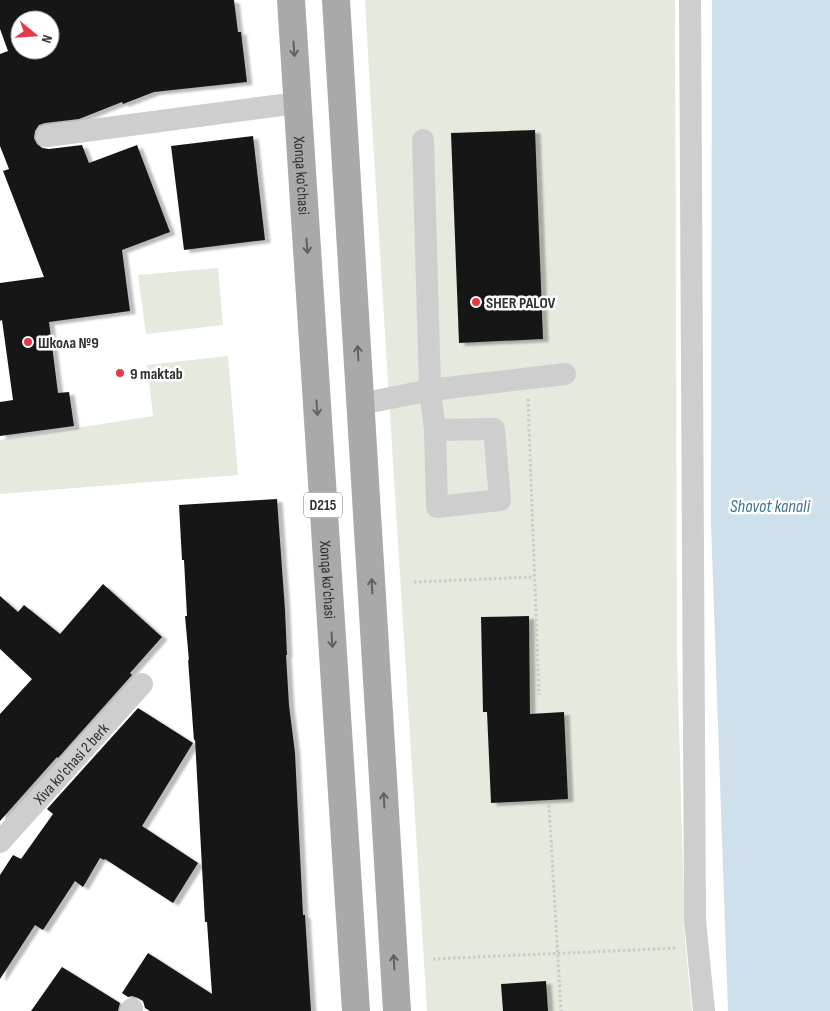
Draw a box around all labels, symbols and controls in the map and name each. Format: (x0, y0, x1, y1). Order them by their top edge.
north arrow (10, 10, 60, 60)
text: N (38, 33, 56, 45)
one-way arrow (289, 40, 299, 56)
street label: Xonqa ko'chasi (289, 135, 313, 216)
one-way arrow (302, 237, 311, 253)
place label: SHER PALOV (486, 294, 556, 313)
marker: SHER PALOV (470, 296, 482, 308)
place label: Школа №9 (38, 334, 99, 353)
marker: Школа №9 (22, 336, 34, 348)
one-way arrow (353, 346, 362, 362)
place label: 9 maktab (130, 365, 183, 384)
marker: 9 maktab (114, 367, 126, 379)
one-way arrow (313, 400, 322, 416)
road number: D215 (304, 492, 342, 518)
water label: Shovot kanali (730, 496, 811, 517)
street label: Xonqa ko'chasi (315, 539, 339, 620)
one-way arrow (367, 578, 376, 594)
one-way arrow (328, 632, 337, 648)
street label: Xiva ko'chasi 2 berk (30, 719, 113, 810)
one-way arrow (380, 792, 389, 808)
one-way arrow (390, 955, 399, 971)

